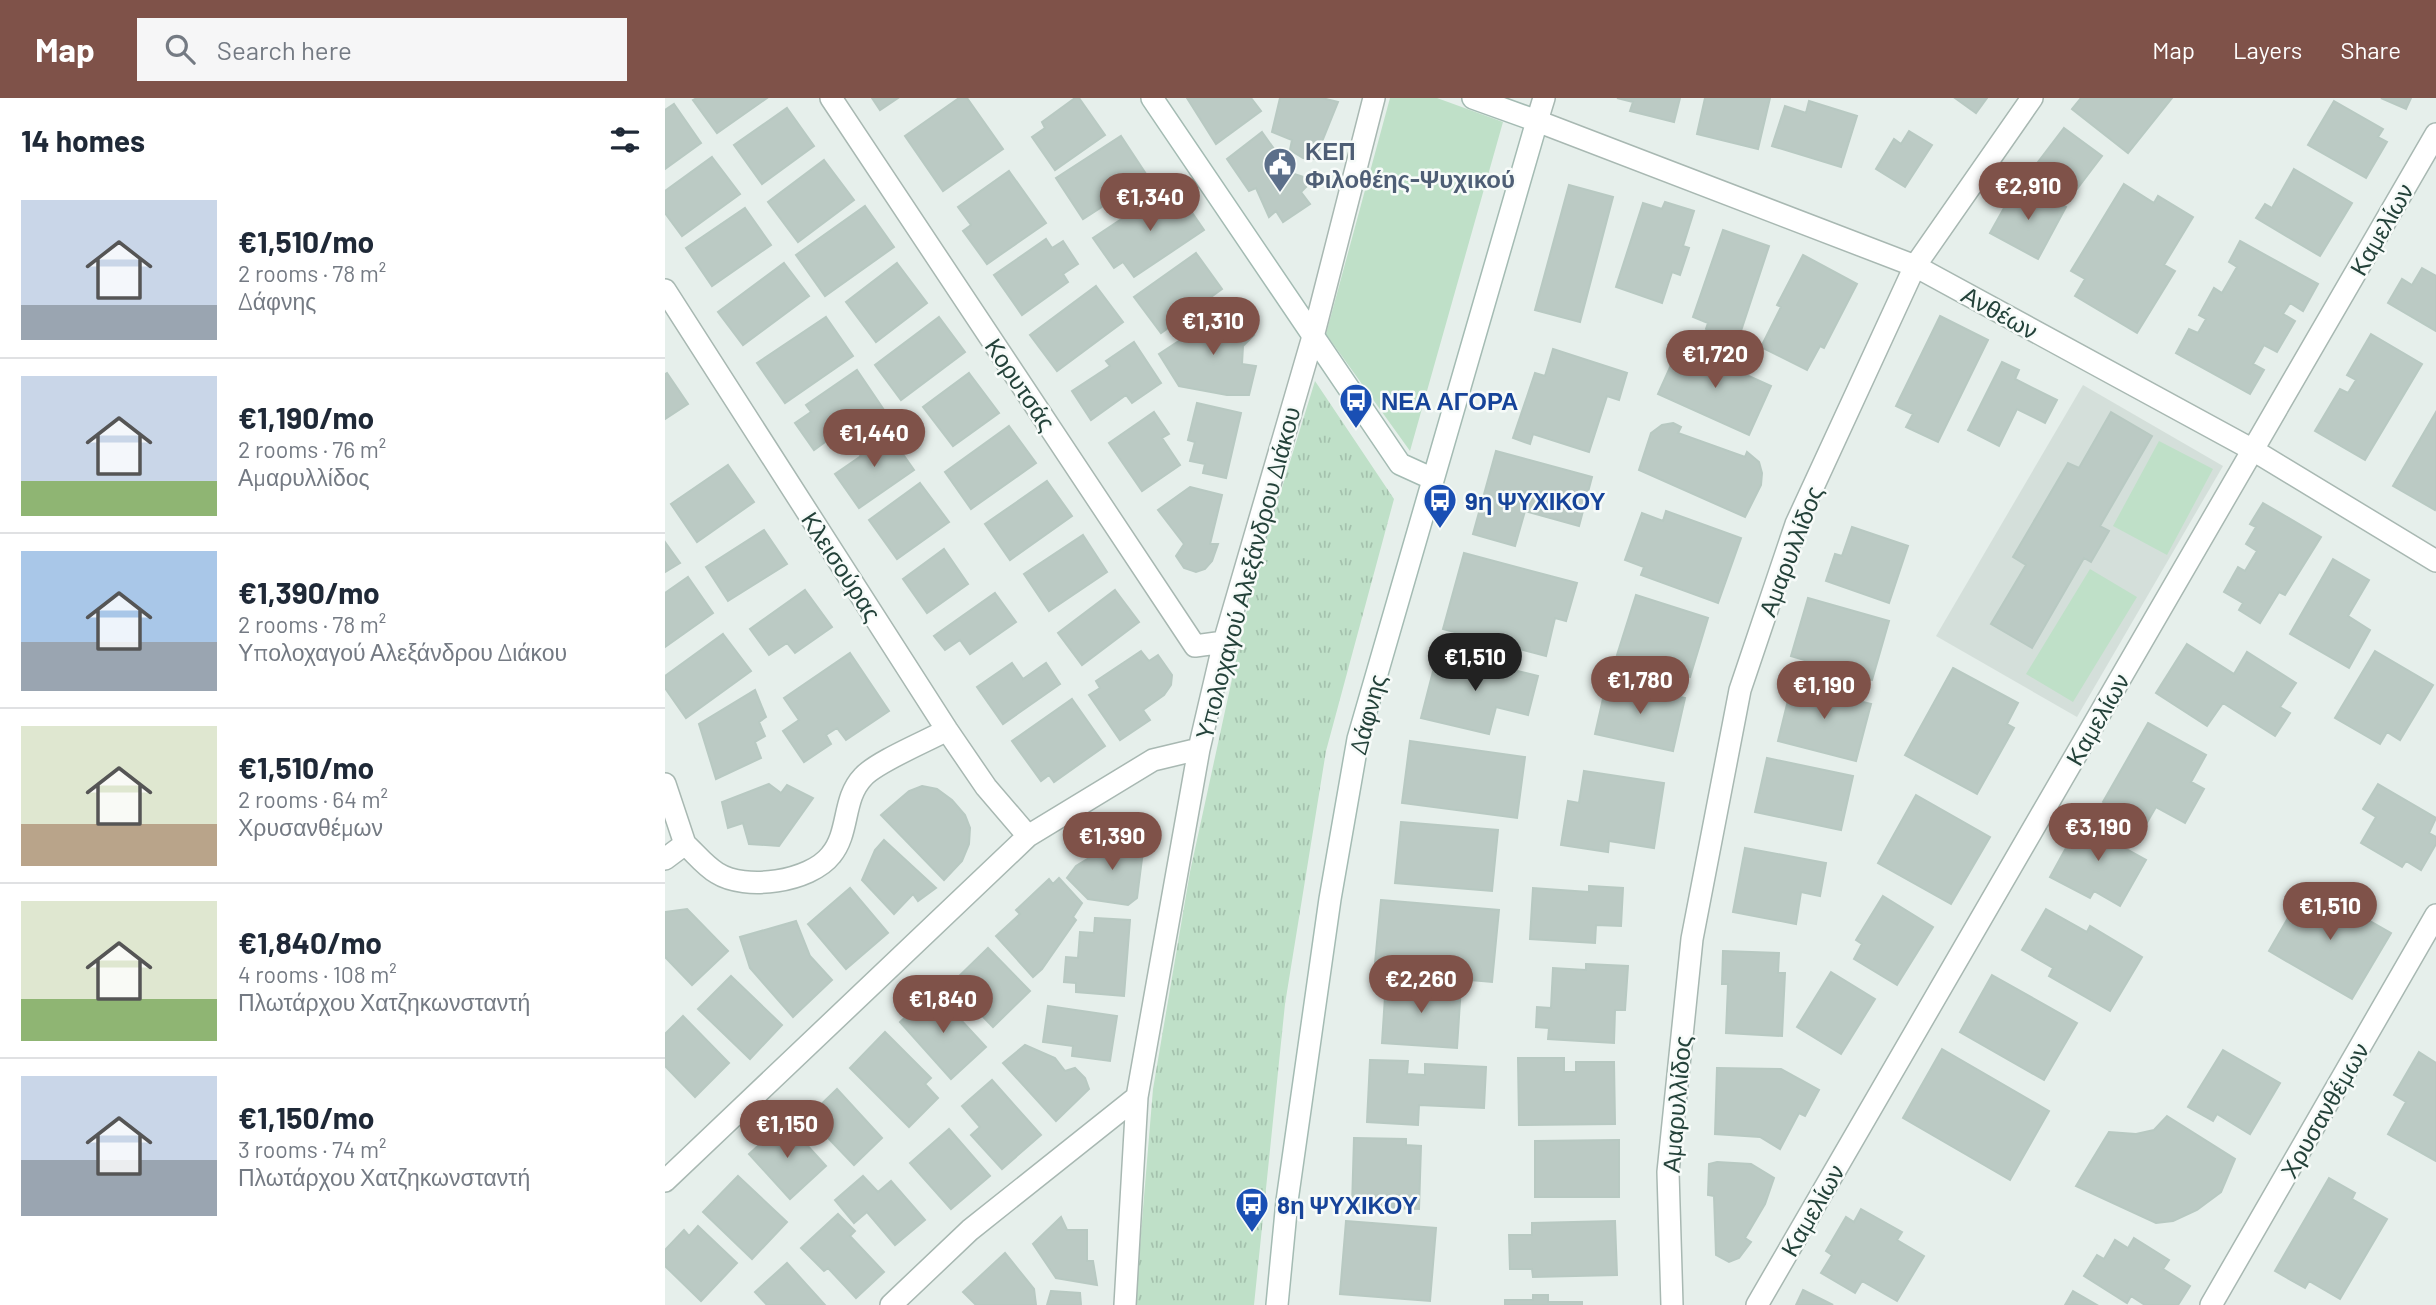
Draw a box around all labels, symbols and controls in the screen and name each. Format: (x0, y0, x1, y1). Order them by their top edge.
search box (137, 18, 627, 81)
text: Map (35, 29, 95, 69)
icon: search (161, 30, 199, 68)
text: Search here (217, 34, 352, 65)
text: Map (2152, 35, 2195, 64)
text: Layers (2233, 35, 2302, 64)
text: Share (2340, 35, 2401, 64)
icon: filters (606, 121, 644, 159)
text: 14 homes (21, 122, 145, 158)
place label: ΚΕΠ Φιλοθέης-Ψυχικού (1305, 136, 1515, 193)
public building icon: ΚΕΠ Φιλοθέης-Ψυχικού (1261, 145, 1299, 194)
pin: €2,910 (1971, 162, 2085, 222)
text: €2,910 (1995, 171, 2061, 199)
pin: €1,340 (1093, 174, 1207, 233)
street label: Καμελίων (2343, 178, 2419, 280)
text: €1,340 (1116, 182, 1184, 210)
text: €1,510/mo (238, 223, 374, 259)
icon: home (77, 228, 161, 312)
text: 2 rooms · 78 m² (238, 259, 386, 287)
street label: Ανθέων (1957, 279, 2043, 345)
text: Δάφνης (238, 287, 316, 315)
pin: €1,310 (1156, 298, 1270, 357)
text: €1,310 (1182, 306, 1244, 334)
pin: €1,720 (1658, 330, 1772, 390)
street label: Κορυτσάς (980, 332, 1062, 436)
text: €1,720 (1682, 339, 1748, 367)
bus stop icon: ΝΕΑ ΑΓΟΡΑ (1337, 381, 1375, 430)
place label: ΝΕΑ ΑΓΟΡΑ (1381, 386, 1518, 415)
text: €1,190/mo (238, 399, 374, 435)
street label: Υπολοχαγού Αλεξάνδρου Διάκου (1189, 403, 1305, 743)
icon: home (77, 404, 161, 488)
pin: €1,440 (817, 410, 931, 469)
text: €1,440 (839, 418, 909, 446)
text: 2 rooms · 76 m² (238, 435, 386, 463)
text: Αμαρυλλίδος (238, 463, 370, 491)
bus stop icon: 9η ΨΥΧΙΚΟΥ (1421, 481, 1459, 530)
street label: Αμαρυλλίδος (1752, 482, 1828, 620)
place label: 9η ΨΥΧΙΚΟΥ (1465, 486, 1606, 515)
street label: Κλεισούρας (796, 506, 888, 626)
text: €1,390/mo (238, 574, 380, 610)
icon: home (77, 579, 161, 663)
text: 2 rooms · 78 m² (238, 610, 386, 638)
pin: €1,510 (1418, 634, 1532, 693)
text: Υπολοχαγού Αλεξάνδρου Διάκου (238, 638, 567, 666)
text: €1,510 (1444, 642, 1506, 670)
pin: €1,780 (1583, 656, 1697, 716)
pin: €1,190 (1767, 662, 1881, 721)
text: €1,780 (1607, 665, 1673, 693)
street label: Καμελίων (2059, 668, 2135, 770)
text: €1,190 (1793, 670, 1855, 698)
street label: Δάφνης (1342, 671, 1392, 757)
text: €1,510/mo (238, 749, 374, 785)
icon: home (77, 754, 161, 838)
text: 2 rooms · 64 m² (238, 785, 388, 813)
pin: €3,190 (2041, 804, 2155, 863)
pin: €1,390 (1055, 812, 1169, 872)
text: €3,190 (2065, 812, 2131, 840)
text: Χρυσανθέμων (238, 813, 383, 841)
text: €1,390 (1079, 821, 1145, 849)
pin: €1,510 (2273, 882, 2387, 942)
text: €1,510 (2299, 891, 2361, 919)
text: €1,840/mo (238, 924, 382, 960)
icon: home (77, 929, 161, 1013)
pin: €2,260 (1364, 956, 1478, 1015)
text: 4 rooms · 108 m² (238, 960, 397, 988)
text: €2,260 (1385, 964, 1457, 992)
pin: €1,840 (886, 976, 1000, 1035)
text: €1,840 (909, 984, 977, 1012)
text: Πλωτάρχου Χατζηκωνσταντή (238, 988, 530, 1016)
street label: Αμαρυλλίδος (1656, 1034, 1696, 1174)
street label: Χρυσανθέμων (2274, 1037, 2374, 1183)
text: €1,150/mo (238, 1099, 374, 1135)
pin: €1,150 (730, 1100, 844, 1160)
icon: home (77, 1104, 161, 1188)
text: €1,150 (756, 1109, 818, 1137)
text: 3 rooms · 74 m² (238, 1135, 387, 1163)
street label: Καμελίων (1774, 1159, 1850, 1261)
text: Πλωτάρχου Χατζηκωνσταντή (238, 1163, 530, 1191)
bus stop icon: 8η ΨΥΧΙΚΟΥ (1233, 1185, 1271, 1234)
place label: 8η ΨΥΧΙΚΟΥ (1277, 1190, 1418, 1219)

